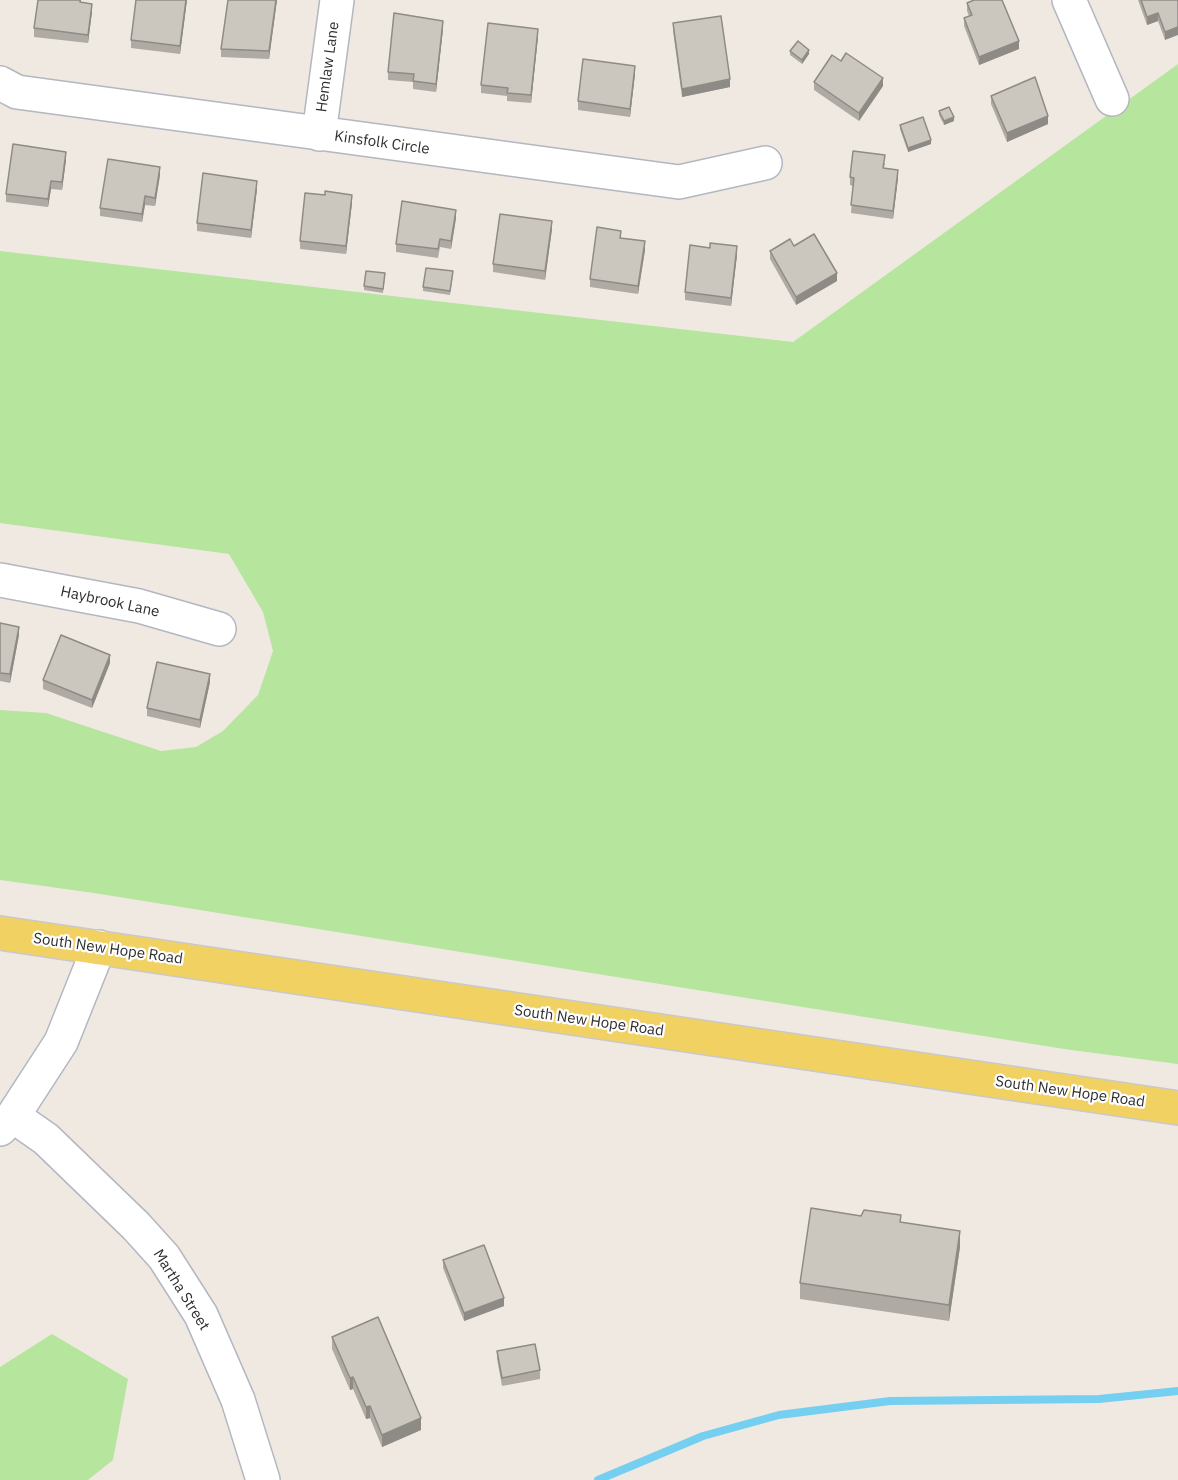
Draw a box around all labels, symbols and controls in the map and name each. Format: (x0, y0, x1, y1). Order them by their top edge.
street label: Hemlaw Lane (313, 21, 343, 113)
street label: Kinsfolk Circle (333, 127, 431, 159)
street label: Haybrook Lane (59, 583, 161, 621)
street label: South New Hope Road (32, 930, 184, 968)
street label: South New Hope Road (513, 1002, 665, 1040)
street label: South New Hope Road (994, 1073, 1146, 1111)
street label: Martha Street (149, 1246, 213, 1334)

